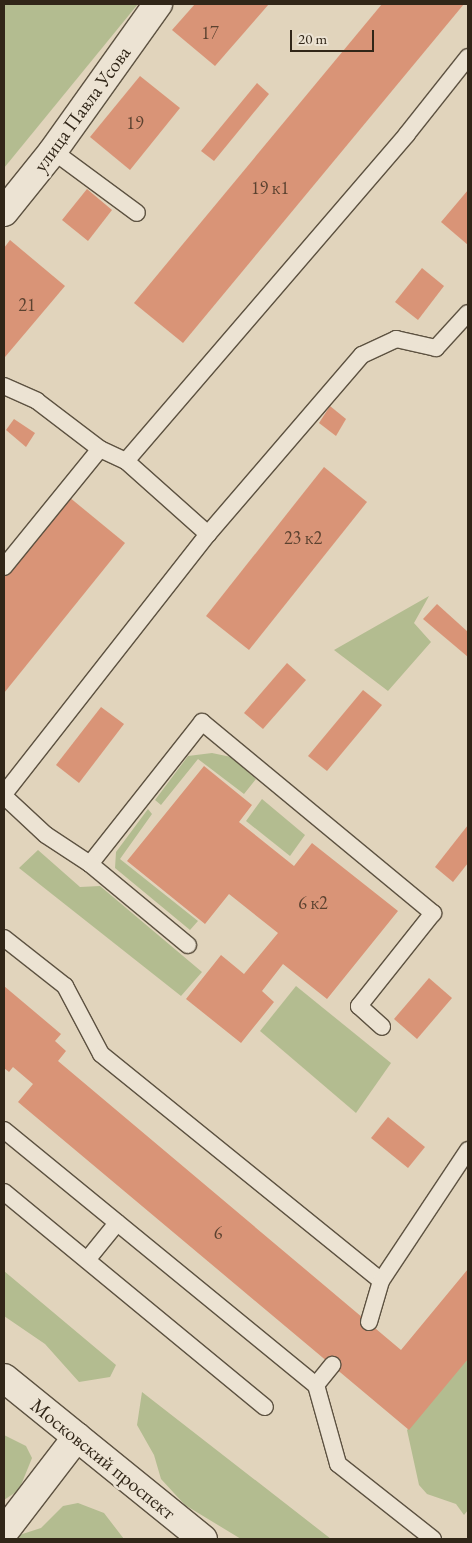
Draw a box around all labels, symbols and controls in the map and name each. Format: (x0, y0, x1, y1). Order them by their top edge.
scale bar (292, 20, 376, 52)
house number: 17 (201, 22, 219, 44)
text: 20 m (298, 29, 327, 48)
street label: улица Павла Усова (28, 41, 136, 177)
house number: 19 (126, 112, 144, 134)
house number: 19 к1 (251, 177, 289, 199)
house number: 21 (18, 294, 36, 316)
house number: 23 к2 (284, 527, 322, 549)
house number: 6 к2 (298, 892, 328, 914)
house number: 6 (214, 1222, 222, 1244)
street label: Московский проспект (26, 1393, 180, 1525)

